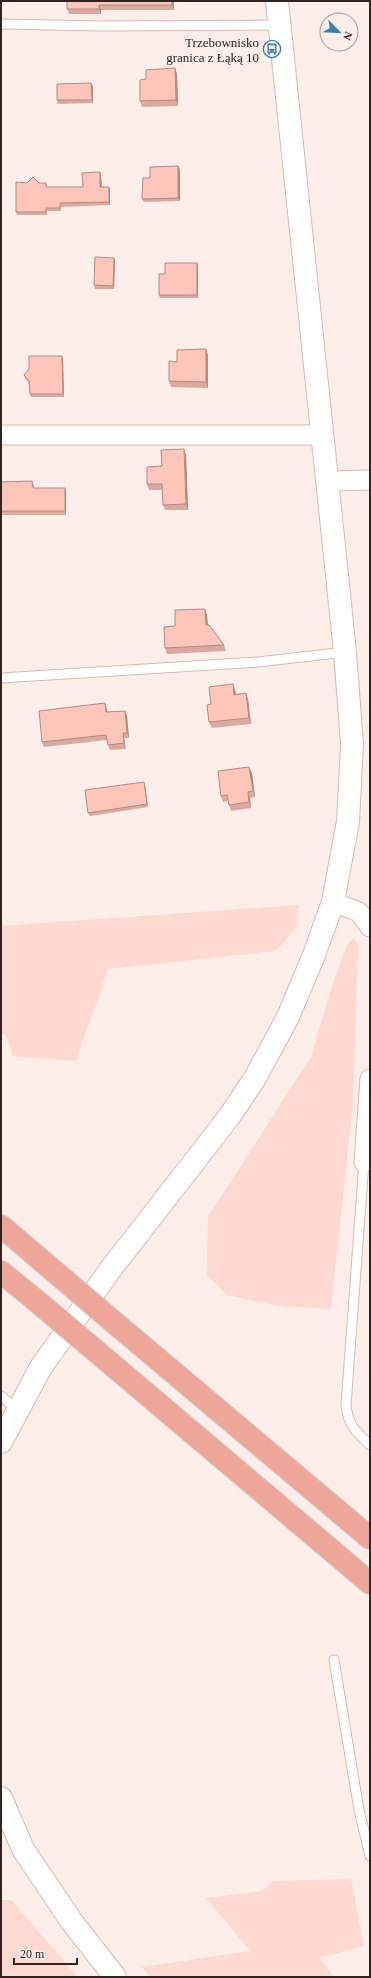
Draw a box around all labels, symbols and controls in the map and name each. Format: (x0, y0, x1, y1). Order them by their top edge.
north arrow (319, 12, 359, 52)
text: N (341, 30, 355, 42)
place label: Trzebownisko granica z Łąką 10 (166, 35, 259, 65)
bus stop icon: Trzebownisko granica z Łąką 10 (262, 39, 282, 59)
scale bar (14, 1940, 77, 1966)
text: 20 m (20, 1947, 45, 1961)

